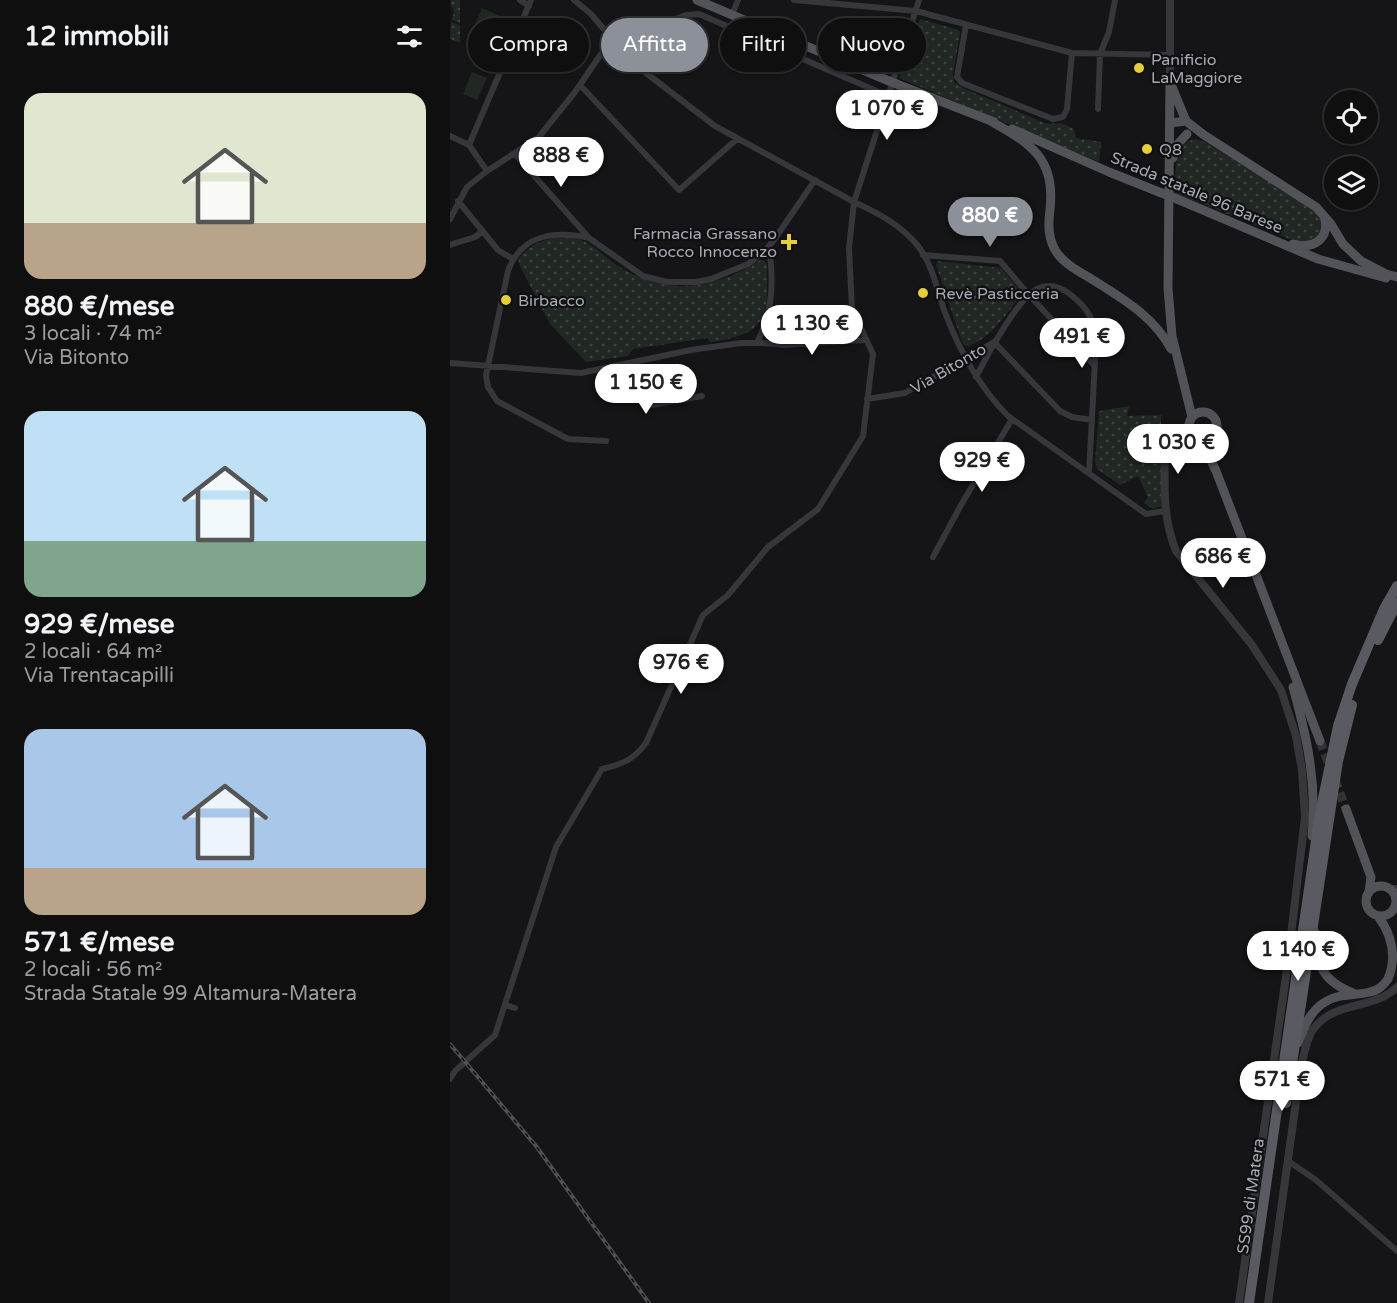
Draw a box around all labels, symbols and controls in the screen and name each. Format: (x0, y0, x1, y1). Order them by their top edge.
chip: Compra (468, 18, 589, 72)
chip: Affitta (601, 18, 708, 72)
chip: Filtri (720, 18, 806, 72)
chip: Nuovo (818, 18, 926, 72)
icon: filters (393, 20, 426, 53)
text: 12 immobili (24, 21, 169, 52)
place label: Panificio LaMaggiore (1151, 50, 1242, 88)
marker: Panificio LaMaggiore (1132, 61, 1146, 75)
pin: 1 070 € (832, 90, 942, 141)
map controls (1324, 90, 1378, 210)
button: locate (1324, 90, 1378, 144)
text: 1 070 € (850, 97, 924, 121)
icon: home (171, 132, 279, 240)
pin: 888 € (519, 137, 603, 188)
place label: Q8 (1159, 140, 1182, 160)
marker: Q8 (1140, 142, 1154, 156)
text: 888 € (533, 144, 589, 168)
street label: Strada statale 96 Barese (1108, 148, 1286, 238)
button: layers (1324, 156, 1378, 210)
pin: 880 € (948, 197, 1032, 248)
text: 880 € (962, 204, 1018, 228)
place label: Farmacia Grassano Rocco Innocenzo (633, 224, 777, 262)
marker: Farmacia Grassano Rocco Innocenzo (782, 235, 796, 249)
place label: Revè Pasticceria (935, 284, 1059, 304)
marker: Revè Pasticceria (916, 286, 930, 300)
text: 880 €/mese (24, 291, 174, 322)
place label: Birbacco (518, 291, 585, 311)
marker: Birbacco (499, 293, 513, 307)
pin: 1 130 € (757, 305, 867, 356)
text: 1 130 € (775, 312, 849, 336)
pin: 491 € (1040, 318, 1124, 369)
text: 3 locali · 74 m² (24, 322, 162, 346)
text: 491 € (1054, 325, 1110, 349)
street label: Via Bitonto (907, 339, 990, 399)
text: Via Bitonto (24, 346, 129, 370)
pin: 1 150 € (591, 364, 701, 415)
text: 1 150 € (609, 371, 683, 395)
pin: 1 030 € (1123, 424, 1233, 475)
text: 1 030 € (1141, 431, 1215, 455)
pin: 929 € (940, 442, 1024, 493)
text: 929 € (954, 449, 1010, 473)
icon: home (171, 450, 279, 558)
pin: 686 € (1181, 538, 1265, 589)
text: 686 € (1195, 545, 1251, 569)
text: 929 €/mese (24, 609, 174, 640)
text: 2 locali · 64 m² (24, 640, 162, 664)
pin: 976 € (639, 644, 723, 695)
text: 976 € (653, 651, 709, 675)
text: Via Trentacapilli (24, 664, 174, 688)
icon: home (171, 768, 279, 876)
text: 571 €/mese (24, 927, 174, 958)
pin: 1 140 € (1243, 931, 1353, 982)
text: 1 140 € (1261, 938, 1335, 962)
text: 2 locali · 56 m² (24, 958, 162, 982)
text: Strada Statale 99 Altamura-Matera (24, 982, 357, 1006)
pin: 571 € (1240, 1061, 1324, 1112)
text: 571 € (1254, 1068, 1310, 1092)
street label: SS99 di Matera (1233, 1137, 1269, 1255)

